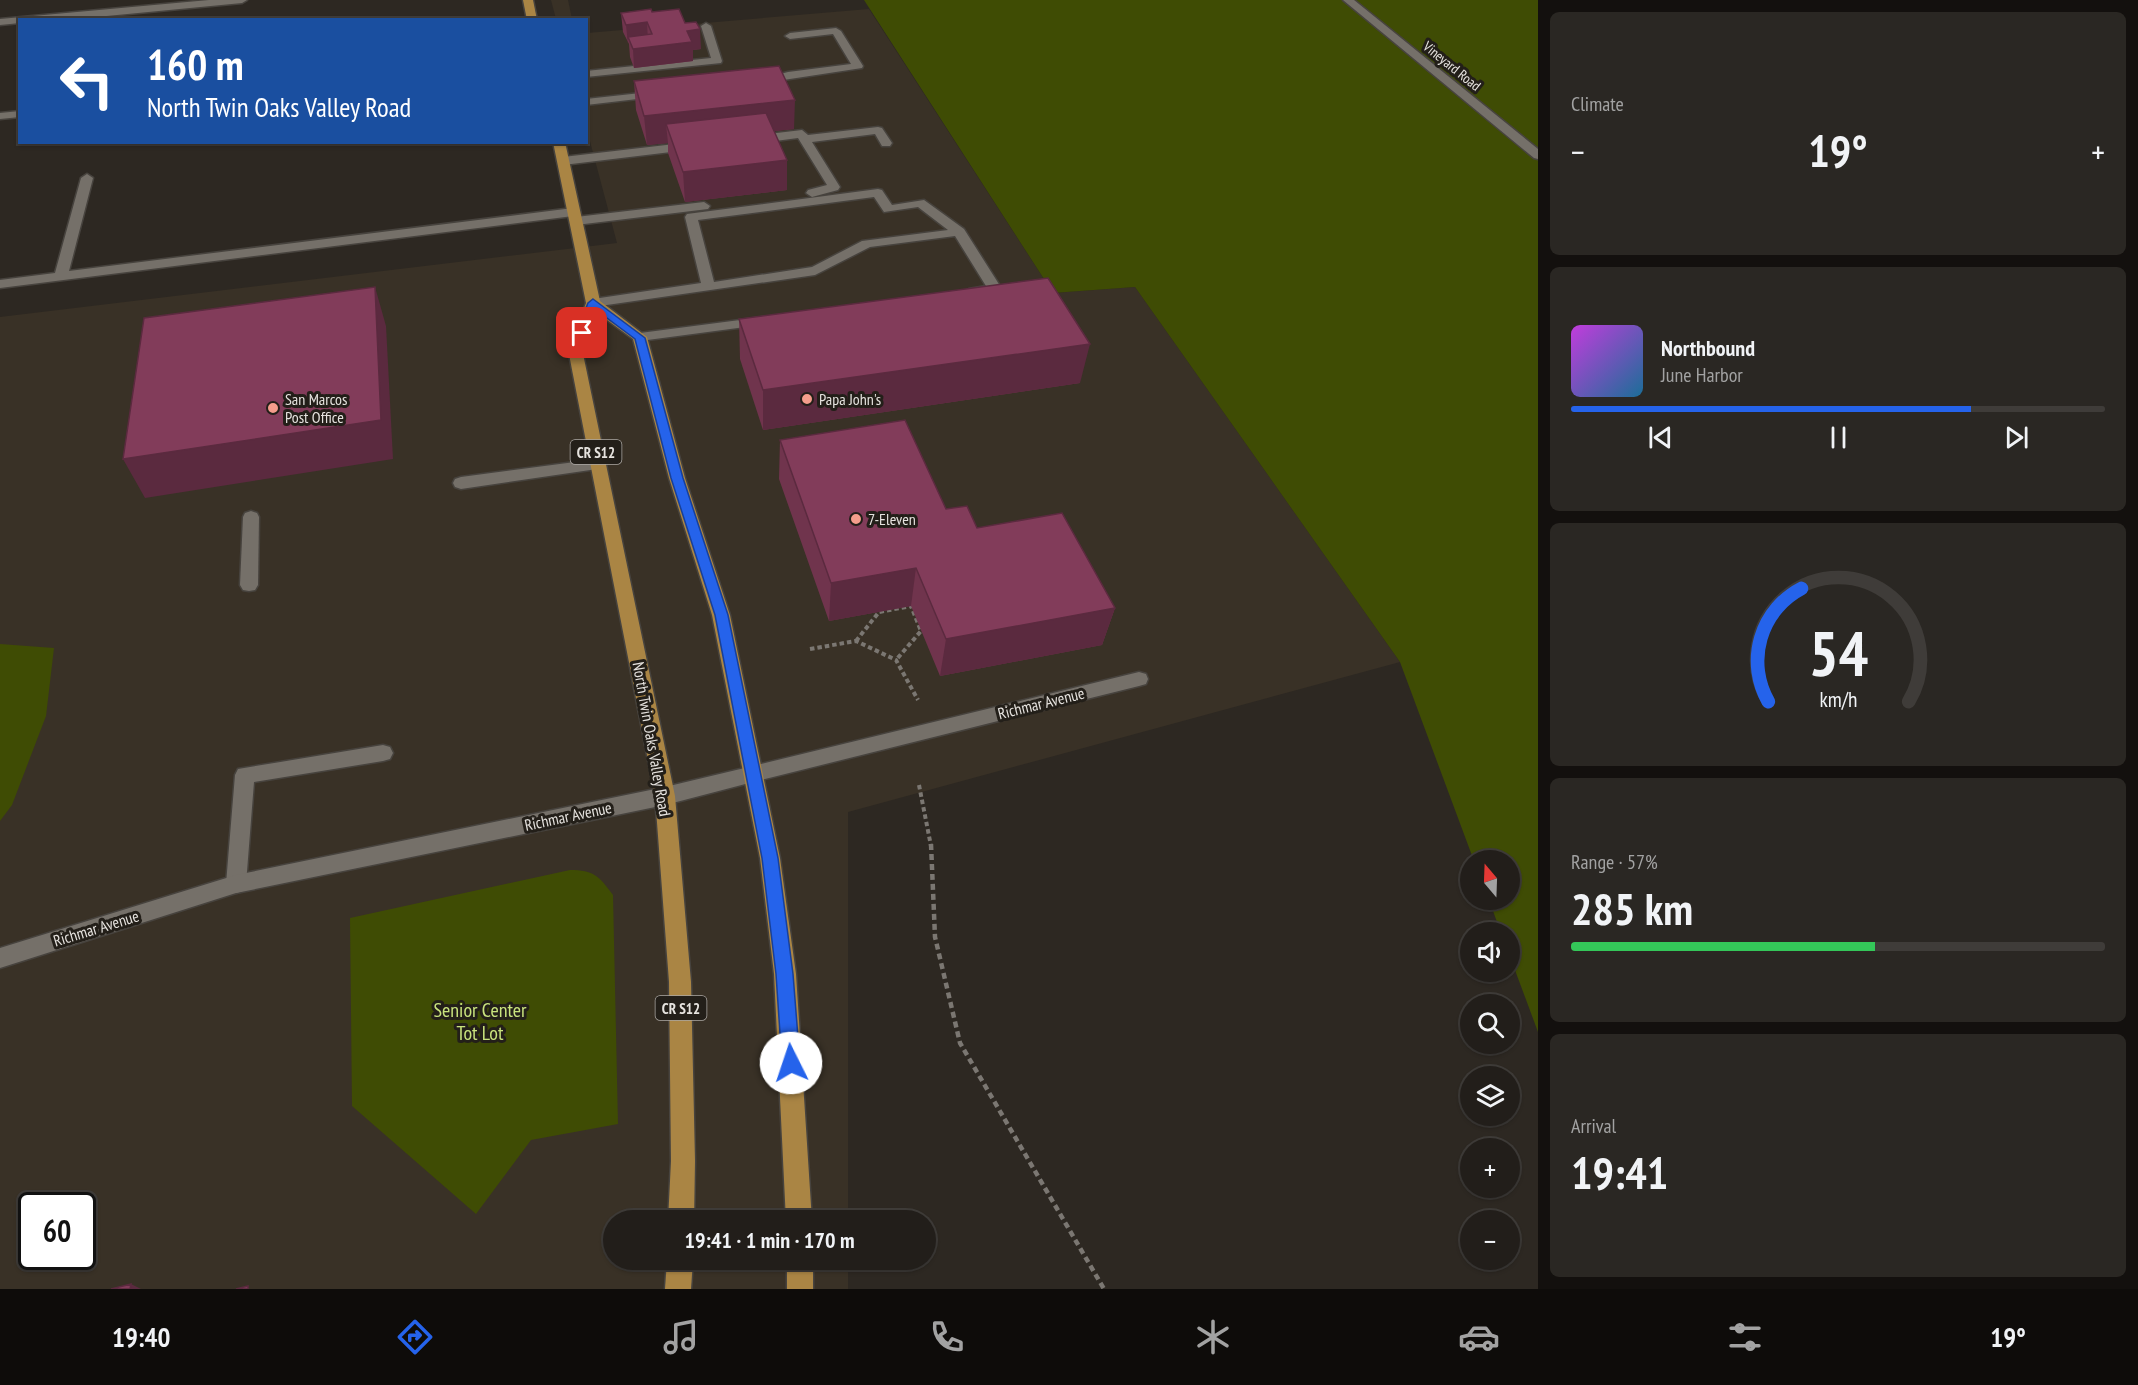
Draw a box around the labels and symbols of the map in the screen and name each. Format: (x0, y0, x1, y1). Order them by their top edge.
street label: Vineyard Road (1419, 37, 1484, 95)
pin (556, 307, 607, 358)
place label: San Marcos Post Office (285, 389, 347, 427)
place label: Papa John's (819, 389, 881, 409)
marker: Papa John's (800, 392, 814, 406)
marker: San Marcos Post Office (266, 401, 280, 415)
road number: CR S12 (570, 440, 622, 464)
place label: 7-Eleven (868, 509, 916, 529)
marker: 7-Eleven (849, 512, 863, 526)
street label: North Twin Oaks Valley Road (629, 660, 675, 818)
street label: Richmar Avenue (996, 683, 1086, 723)
street label: Richmar Avenue (523, 797, 613, 835)
north arrow (1460, 850, 1520, 910)
street label: Richmar Avenue (51, 905, 141, 951)
road number: CR S12 (656, 996, 706, 1020)
park label: Senior Center Tot Lot (433, 997, 527, 1046)
position arrow (759, 1031, 823, 1095)
speed limit sign: 60 (18, 1192, 96, 1270)

